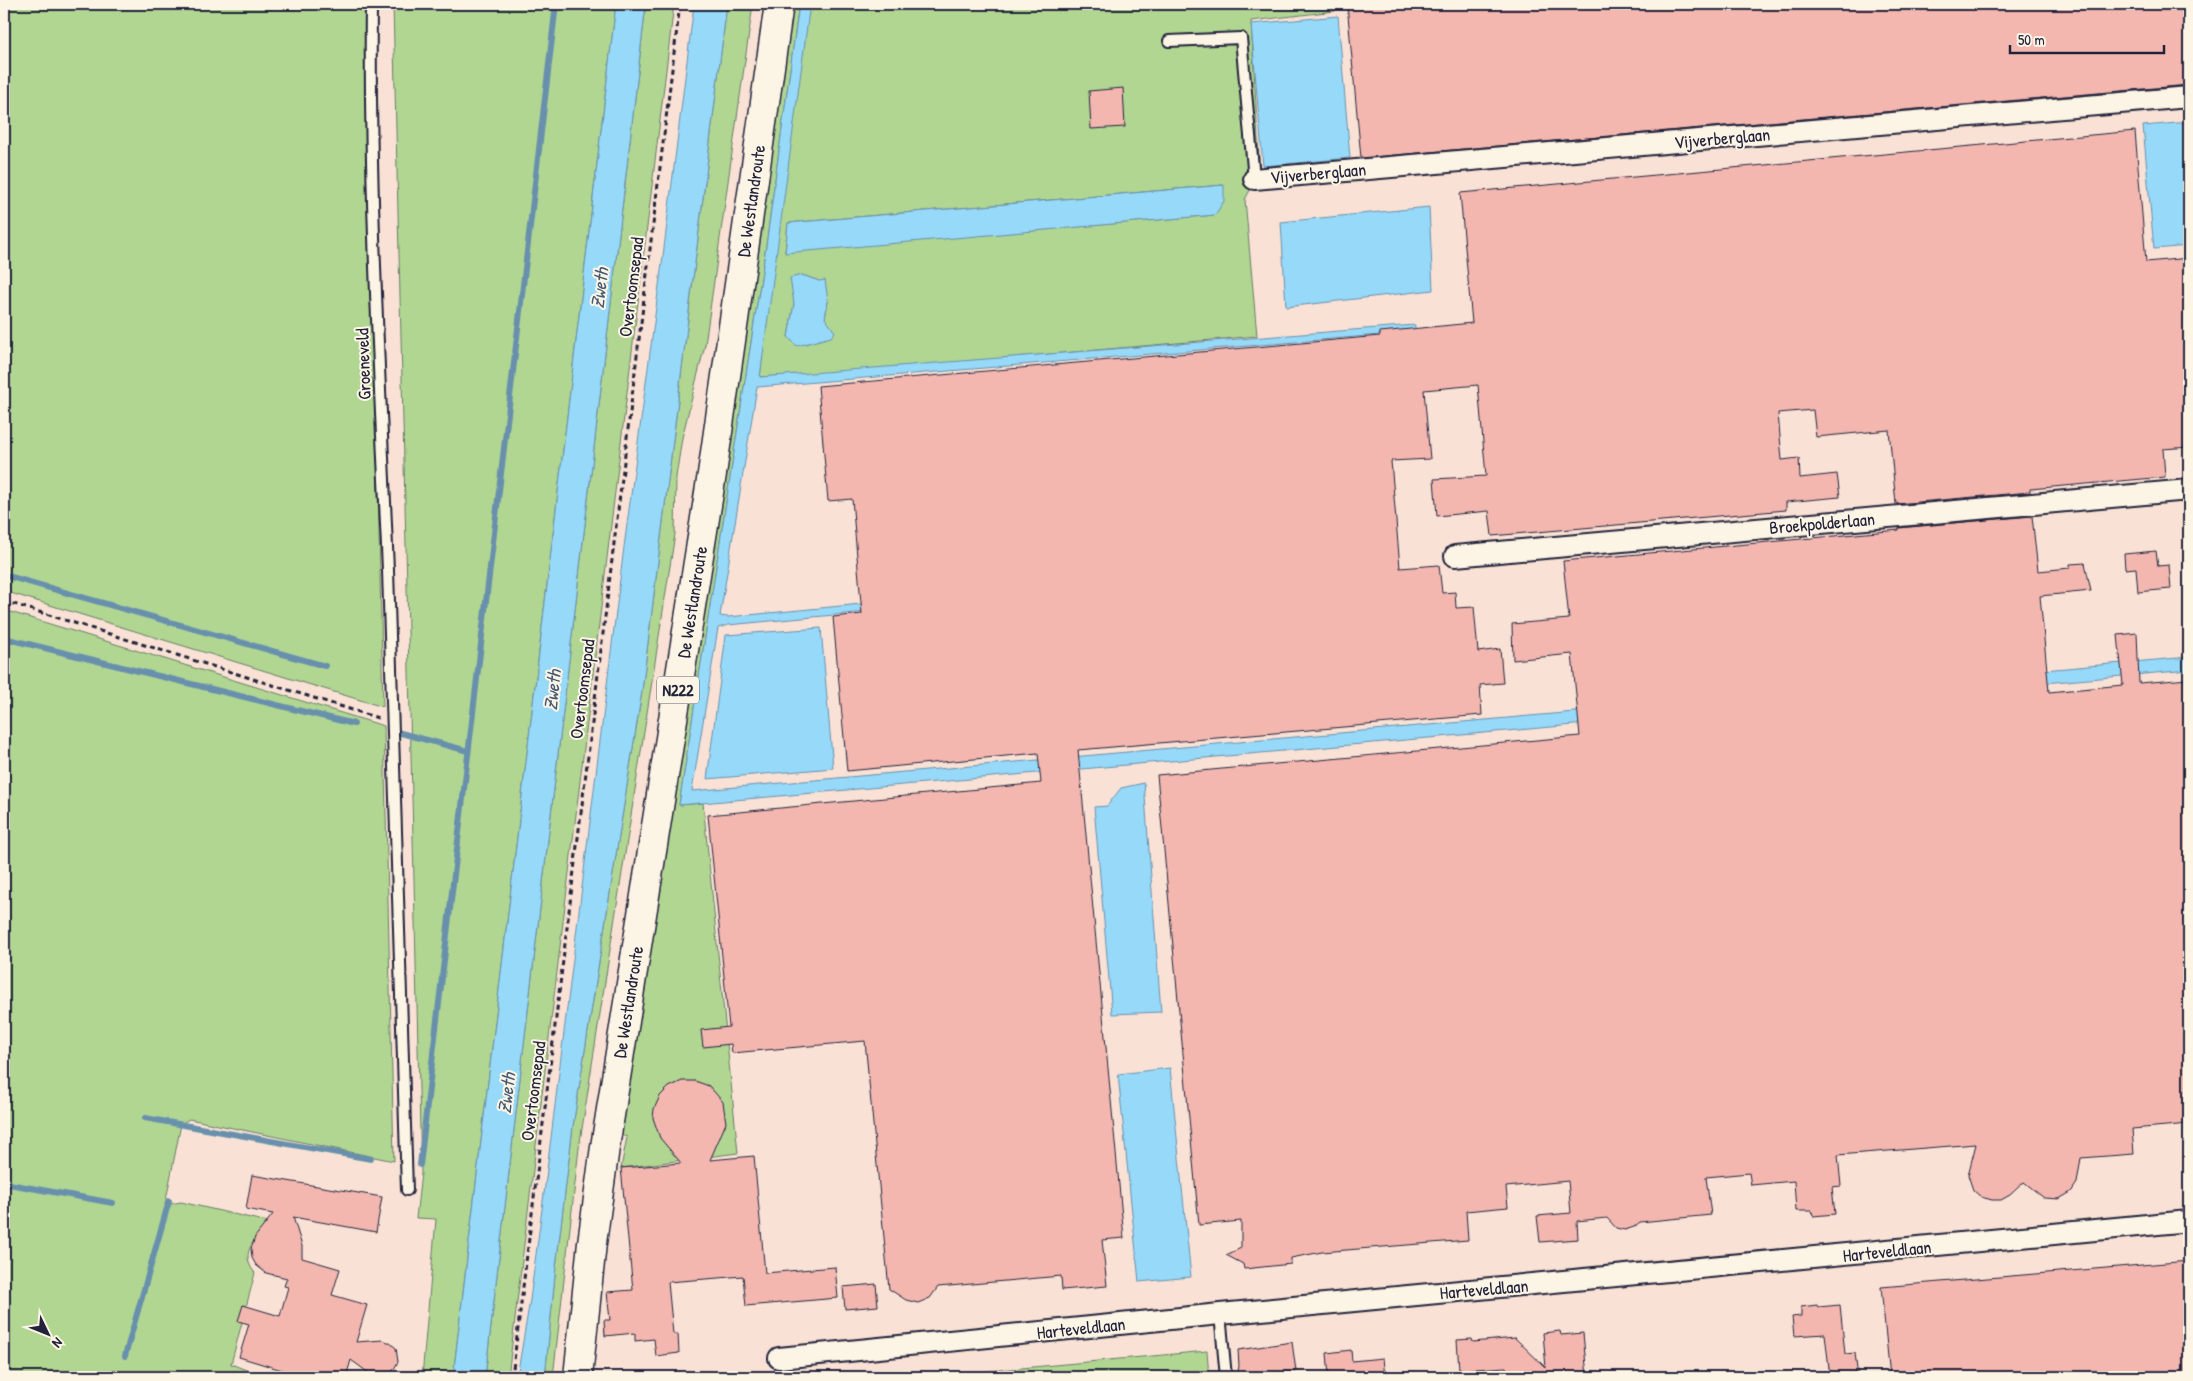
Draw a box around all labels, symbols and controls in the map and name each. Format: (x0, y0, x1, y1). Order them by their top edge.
scale bar (2010, 22, 2164, 54)
text: 50 m (2018, 29, 2045, 50)
street label: Vijverberglaan (1673, 121, 1771, 155)
street label: De Westlandroute (731, 143, 771, 259)
street label: Vijverberglaan (1269, 156, 1367, 190)
street label: Overtoomsepad (612, 236, 650, 338)
water label: Zweth (584, 264, 615, 310)
street label: Groeneveld (349, 328, 377, 400)
street label: Broekpolderlaan (1768, 506, 1876, 540)
street label: De Westlandroute (671, 544, 713, 660)
street label: Overtoomsepad (563, 638, 601, 740)
water label: Zweth (537, 666, 567, 712)
road number: N222 (657, 676, 699, 704)
street label: De Westlandroute (607, 944, 649, 1060)
street label: Overtoomsepad (514, 1040, 552, 1142)
water label: Zweth (491, 1069, 522, 1115)
street label: Harteveldlaan (1841, 1234, 1933, 1268)
street label: Harteveldlaan (1439, 1273, 1529, 1305)
north arrow (22, 1308, 72, 1358)
street label: Harteveldlaan (1035, 1311, 1127, 1345)
text: N (48, 1334, 67, 1353)

